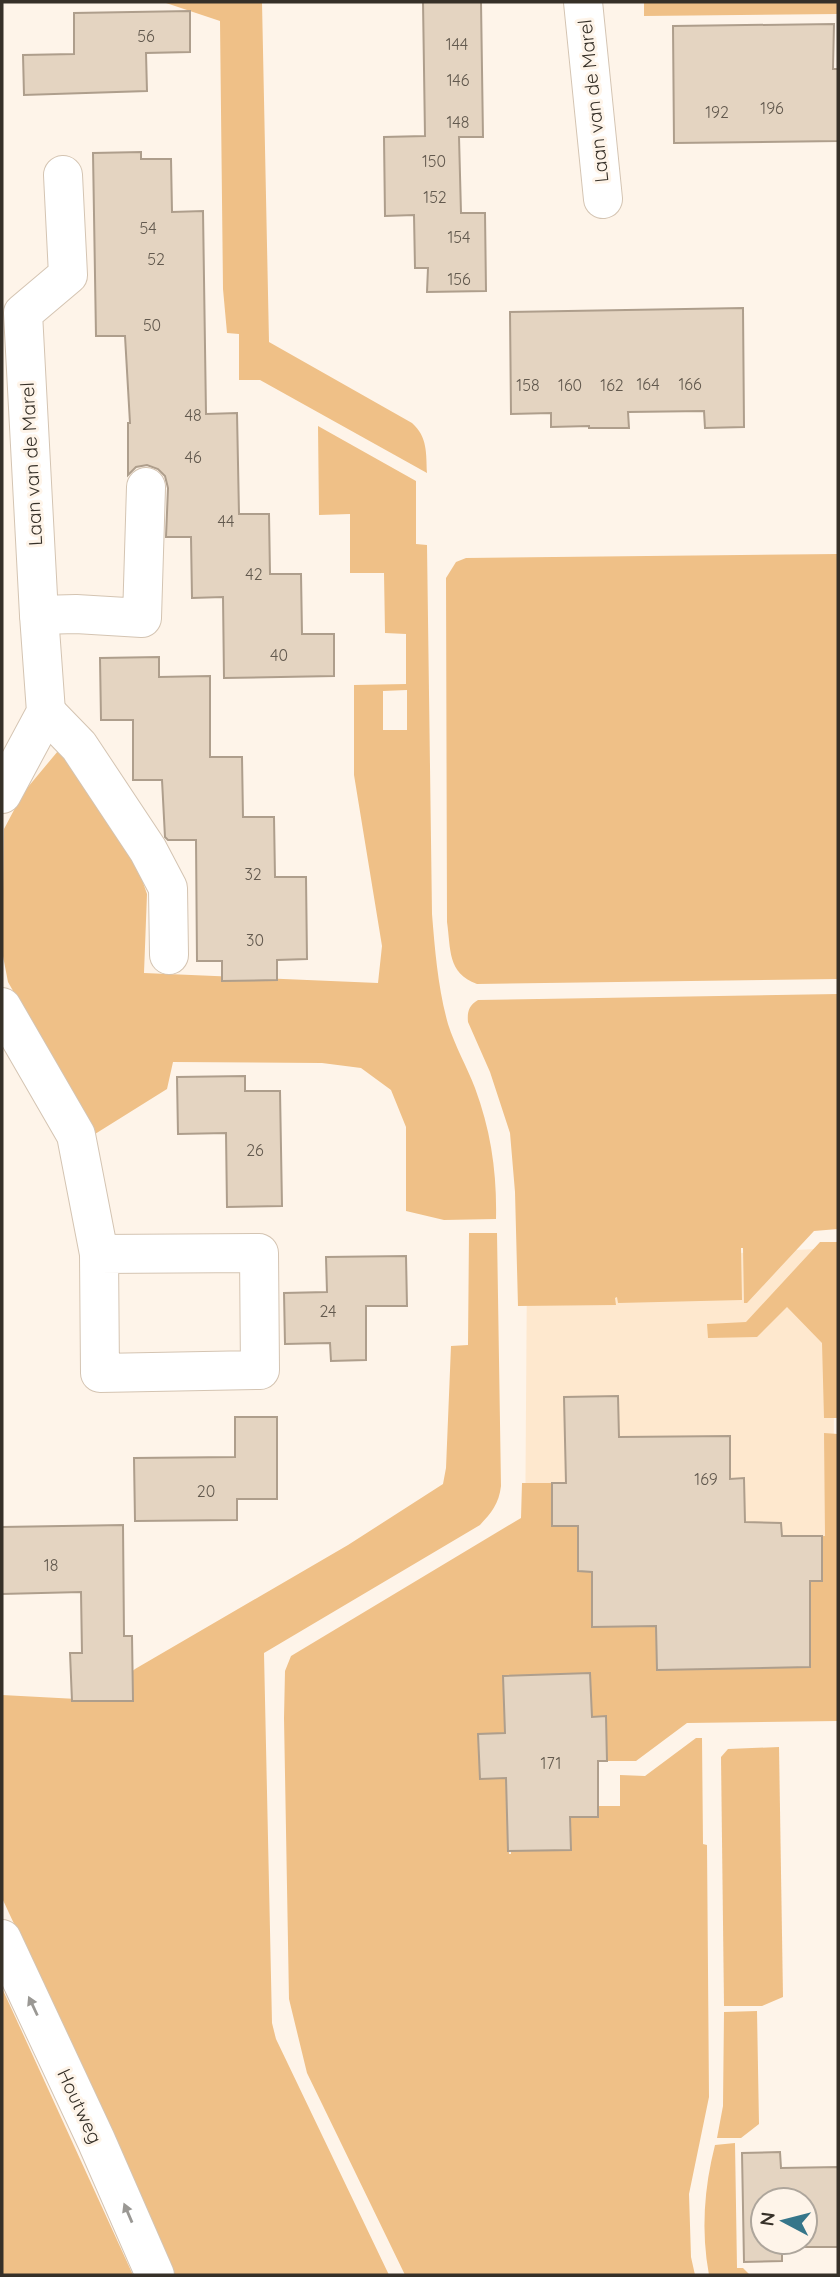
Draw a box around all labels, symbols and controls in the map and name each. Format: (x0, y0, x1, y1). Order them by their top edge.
street label: Laan van de Marel (573, 18, 613, 184)
house number: 56 (137, 26, 155, 46)
house number: 144 (446, 34, 468, 54)
house number: 146 (447, 70, 470, 90)
house number: 196 (760, 98, 784, 118)
house number: 192 (705, 102, 729, 122)
house number: 148 (447, 112, 469, 132)
house number: 150 (422, 151, 446, 171)
house number: 152 (423, 187, 447, 207)
house number: 54 (139, 218, 157, 238)
house number: 154 (447, 227, 471, 247)
house number: 52 (147, 249, 165, 269)
house number: 156 (447, 269, 471, 289)
house number: 50 (143, 315, 161, 335)
house number: 164 (636, 374, 660, 394)
house number: 166 (678, 374, 702, 394)
house number: 158 (516, 375, 540, 395)
house number: 160 (558, 375, 582, 395)
house number: 162 (600, 375, 624, 395)
street label: Laan van de Marel (15, 382, 47, 546)
house number: 48 (184, 405, 202, 425)
house number: 46 (184, 447, 202, 467)
house number: 44 (218, 511, 234, 531)
house number: 42 (245, 564, 263, 584)
house number: 40 (270, 645, 288, 665)
house number: 32 (244, 864, 262, 884)
house number: 30 (246, 930, 264, 950)
house number: 26 (246, 1140, 264, 1160)
house number: 24 (319, 1301, 337, 1321)
house number: 169 (694, 1469, 718, 1489)
house number: 20 (197, 1481, 215, 1501)
house number: 18 (44, 1555, 58, 1575)
house number: 171 (541, 1753, 561, 1773)
one-way arrow (27, 1996, 39, 2016)
street label: Houtweg (52, 2065, 108, 2147)
north arrow (749, 2186, 819, 2256)
one-way arrow (122, 2202, 133, 2223)
text: N (754, 2211, 780, 2227)

